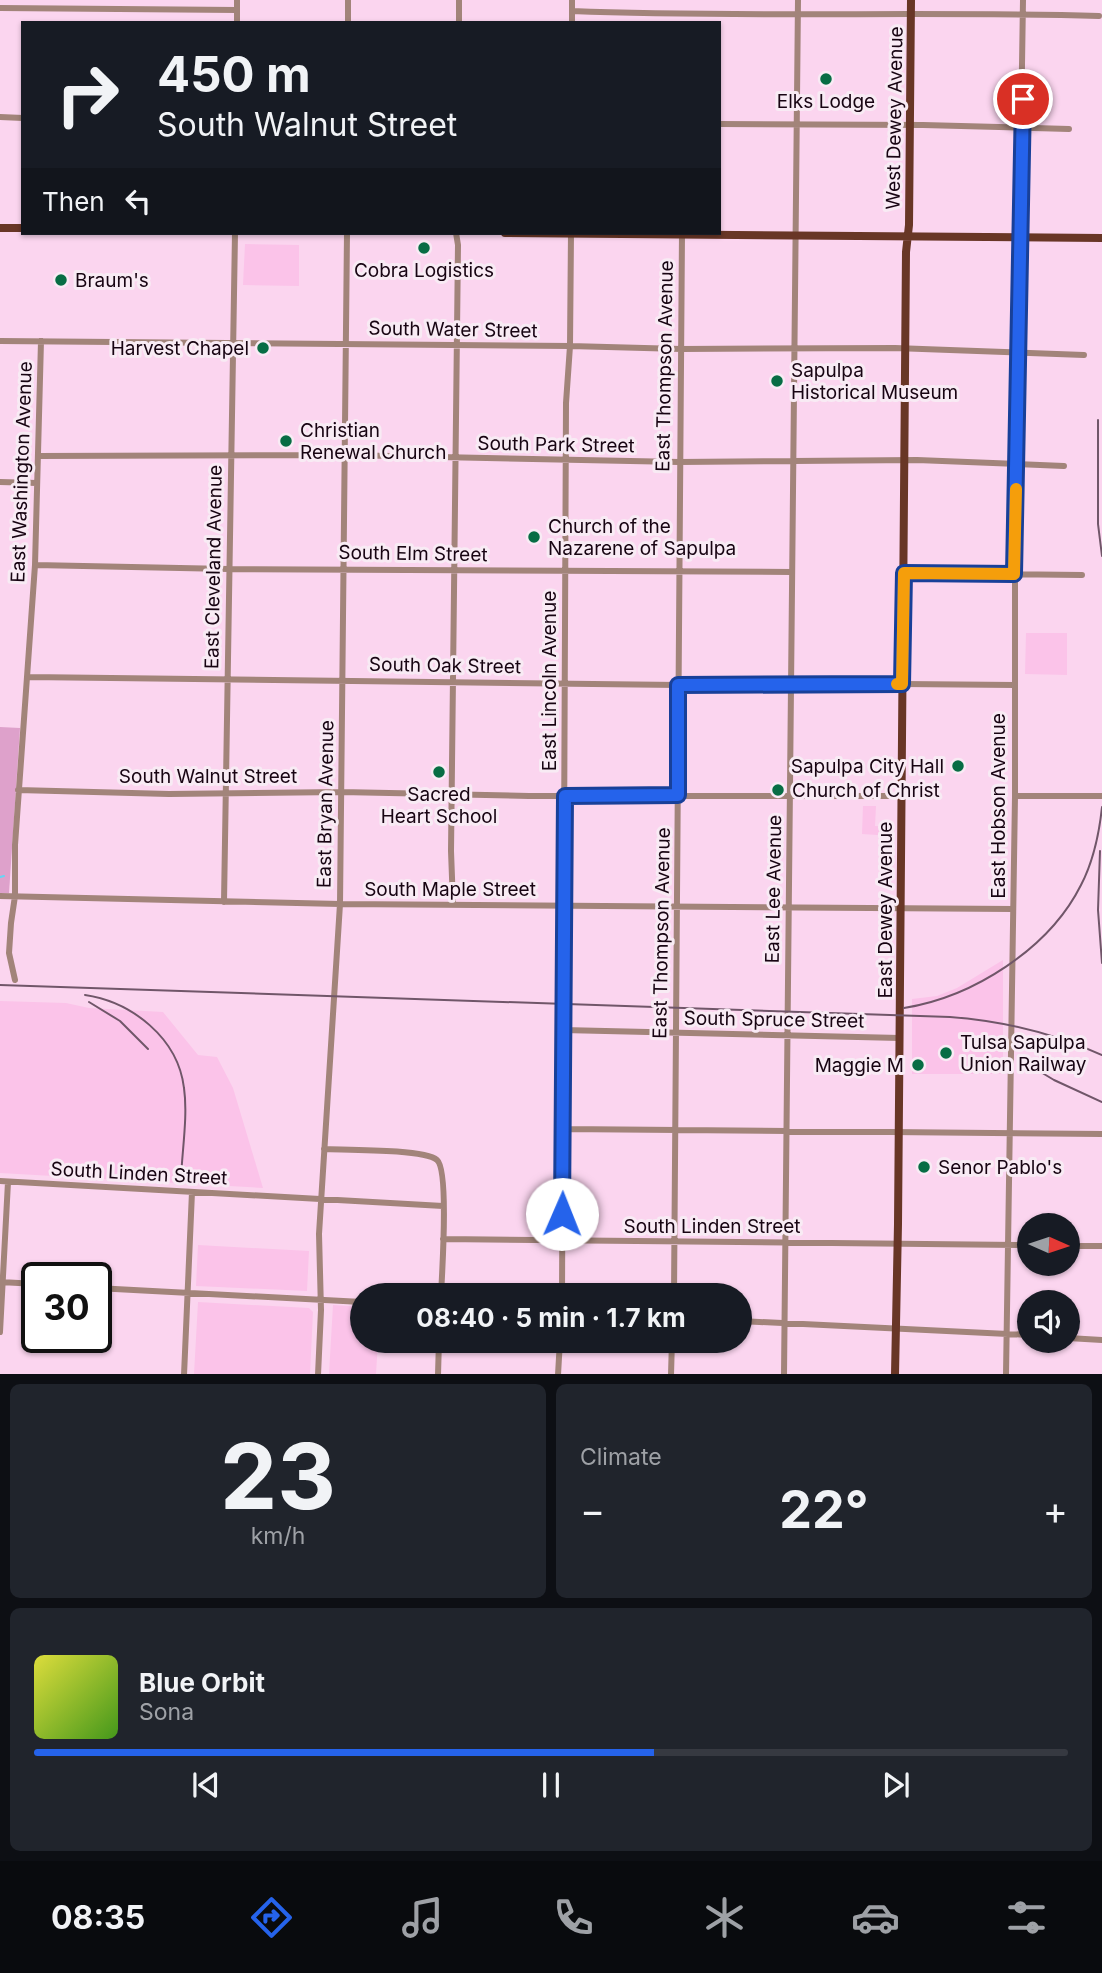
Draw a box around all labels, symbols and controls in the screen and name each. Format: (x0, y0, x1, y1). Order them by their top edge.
street label: West Dewey Avenue (881, 26, 908, 210)
text: 450 m (157, 45, 311, 104)
icon: right (42, 49, 133, 140)
pin (993, 69, 1053, 129)
marker: Elks Lodge (818, 71, 834, 87)
icon: arrive (1004, 80, 1042, 118)
place label: Elks Lodge (777, 90, 875, 113)
text: South Walnut Street (157, 105, 457, 144)
icon: left (119, 182, 157, 220)
text: Then (42, 186, 105, 217)
marker: Cobra Logistics (416, 240, 432, 256)
place label: Cobra Logistics (354, 259, 494, 282)
street label: East Thompson Avenue (651, 260, 678, 472)
place label: Braum's (75, 269, 149, 292)
marker: Braum's (53, 272, 69, 288)
street label: South Water Street (368, 317, 538, 342)
place label: Harvest Chapel (111, 337, 249, 360)
marker: Harvest Chapel (255, 340, 271, 356)
place label: Sapulpa Historical Museum (791, 359, 958, 404)
street label: East Washington Avenue (6, 361, 37, 583)
marker: Sapulpa Historical Museum (769, 373, 785, 389)
place label: Christian Renewal Church (300, 419, 446, 464)
street label: South Park Street (477, 432, 635, 457)
marker: Christian Renewal Church (278, 433, 294, 449)
street label: East Cleveland Avenue (200, 465, 227, 669)
place label: Church of the Nazarene of Sapulpa (548, 515, 736, 560)
marker: Church of the Nazarene of Sapulpa (526, 529, 542, 545)
street label: South Elm Street (338, 541, 488, 566)
street label: East Lincoln Avenue (538, 591, 561, 771)
street label: South Oak Street (369, 653, 521, 678)
street label: East Hobson Avenue (987, 713, 1010, 899)
street label: East Bryan Avenue (313, 720, 338, 888)
place label: Sapulpa City Hall (791, 755, 944, 778)
marker: Sapulpa City Hall (950, 758, 966, 774)
marker: Sacred Heart School (431, 764, 447, 780)
street label: South Walnut Street (119, 765, 297, 788)
place label: Church of Christ (792, 779, 940, 802)
marker: Church of Christ (770, 782, 786, 798)
place label: Sacred Heart School (381, 783, 497, 828)
street label: East Lee Avenue (761, 814, 786, 964)
street label: East Dewey Avenue (874, 822, 897, 998)
street label: East Thompson Avenue (648, 827, 675, 1039)
street label: South Maple Street (364, 878, 536, 901)
street label: South Spruce Street (683, 1006, 865, 1033)
place label: Tulsa Sapulpa Union Railway (960, 1031, 1087, 1076)
marker: Tulsa Sapulpa Union Railway (938, 1045, 954, 1061)
place label: Maggie M (815, 1054, 904, 1077)
marker: Maggie M (910, 1057, 926, 1073)
place label: Senor Pablo's (938, 1156, 1062, 1179)
street label: South Linden Street (50, 1157, 228, 1190)
marker: Senor Pablo's (916, 1159, 932, 1175)
position arrow (525, 1177, 599, 1251)
north arrow (1017, 1213, 1080, 1276)
map controls (1017, 1213, 1080, 1353)
street label: South Linden Street (623, 1215, 801, 1238)
speed limit sign: 30 (21, 1262, 112, 1353)
button: sound (1017, 1290, 1080, 1353)
text: 08:40 · 5 min · 1.7 km (416, 1302, 686, 1333)
text: 23 (220, 1421, 336, 1531)
text: Climate (580, 1443, 662, 1471)
text: 22° (779, 1478, 869, 1541)
text: − (580, 1487, 605, 1533)
text: + (1043, 1487, 1068, 1533)
text: km/h (251, 1522, 305, 1550)
text: Blue Orbit (139, 1667, 265, 1698)
text: Sona (139, 1698, 194, 1726)
icon: previous (187, 1766, 225, 1804)
icon: pause (532, 1766, 570, 1804)
icon: next (877, 1766, 915, 1804)
icon: directions (247, 1893, 296, 1942)
icon: music (398, 1893, 447, 1942)
icon: phone (549, 1893, 598, 1942)
icon: climate (700, 1893, 749, 1942)
icon: car (851, 1893, 900, 1942)
icon: filters (1002, 1893, 1051, 1942)
text: 08:35 (51, 1898, 145, 1937)

